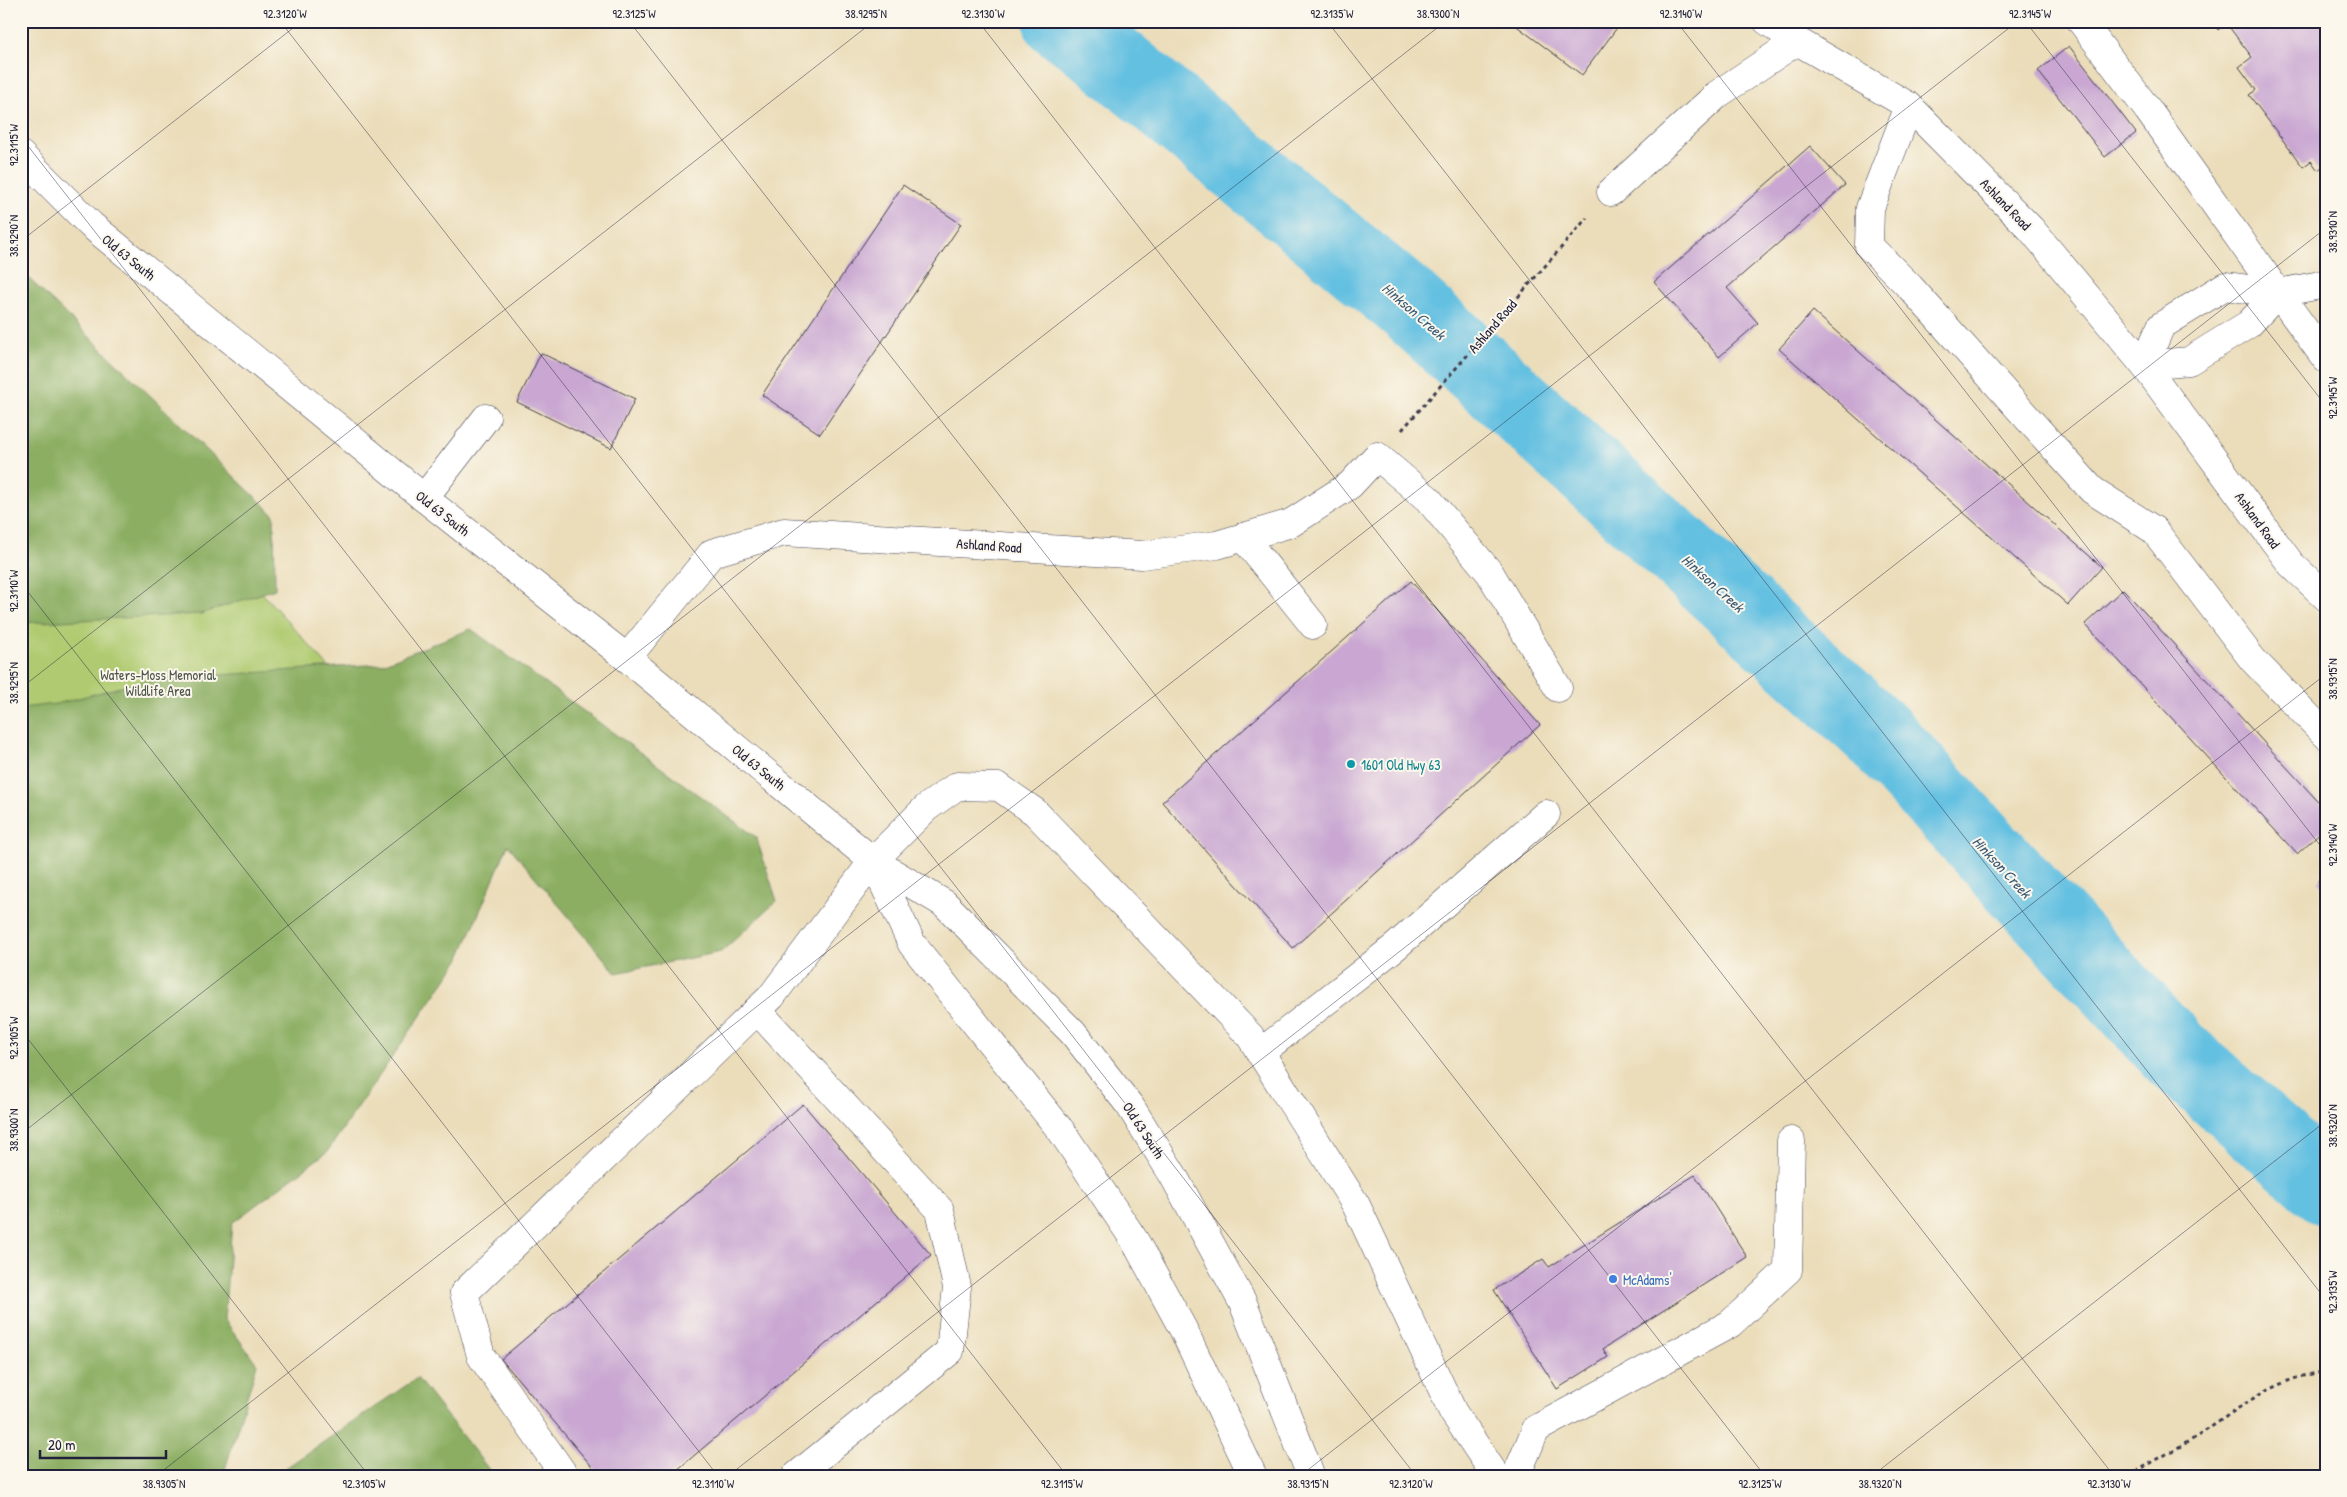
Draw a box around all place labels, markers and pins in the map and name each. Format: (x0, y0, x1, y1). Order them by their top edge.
place label: 1601 Old Hwy 63 (1361, 755, 1440, 775)
marker: 1601 Old Hwy 63 (1345, 758, 1357, 770)
place label: McAdams' (1623, 1270, 1672, 1289)
marker: McAdams' (1607, 1273, 1619, 1285)

